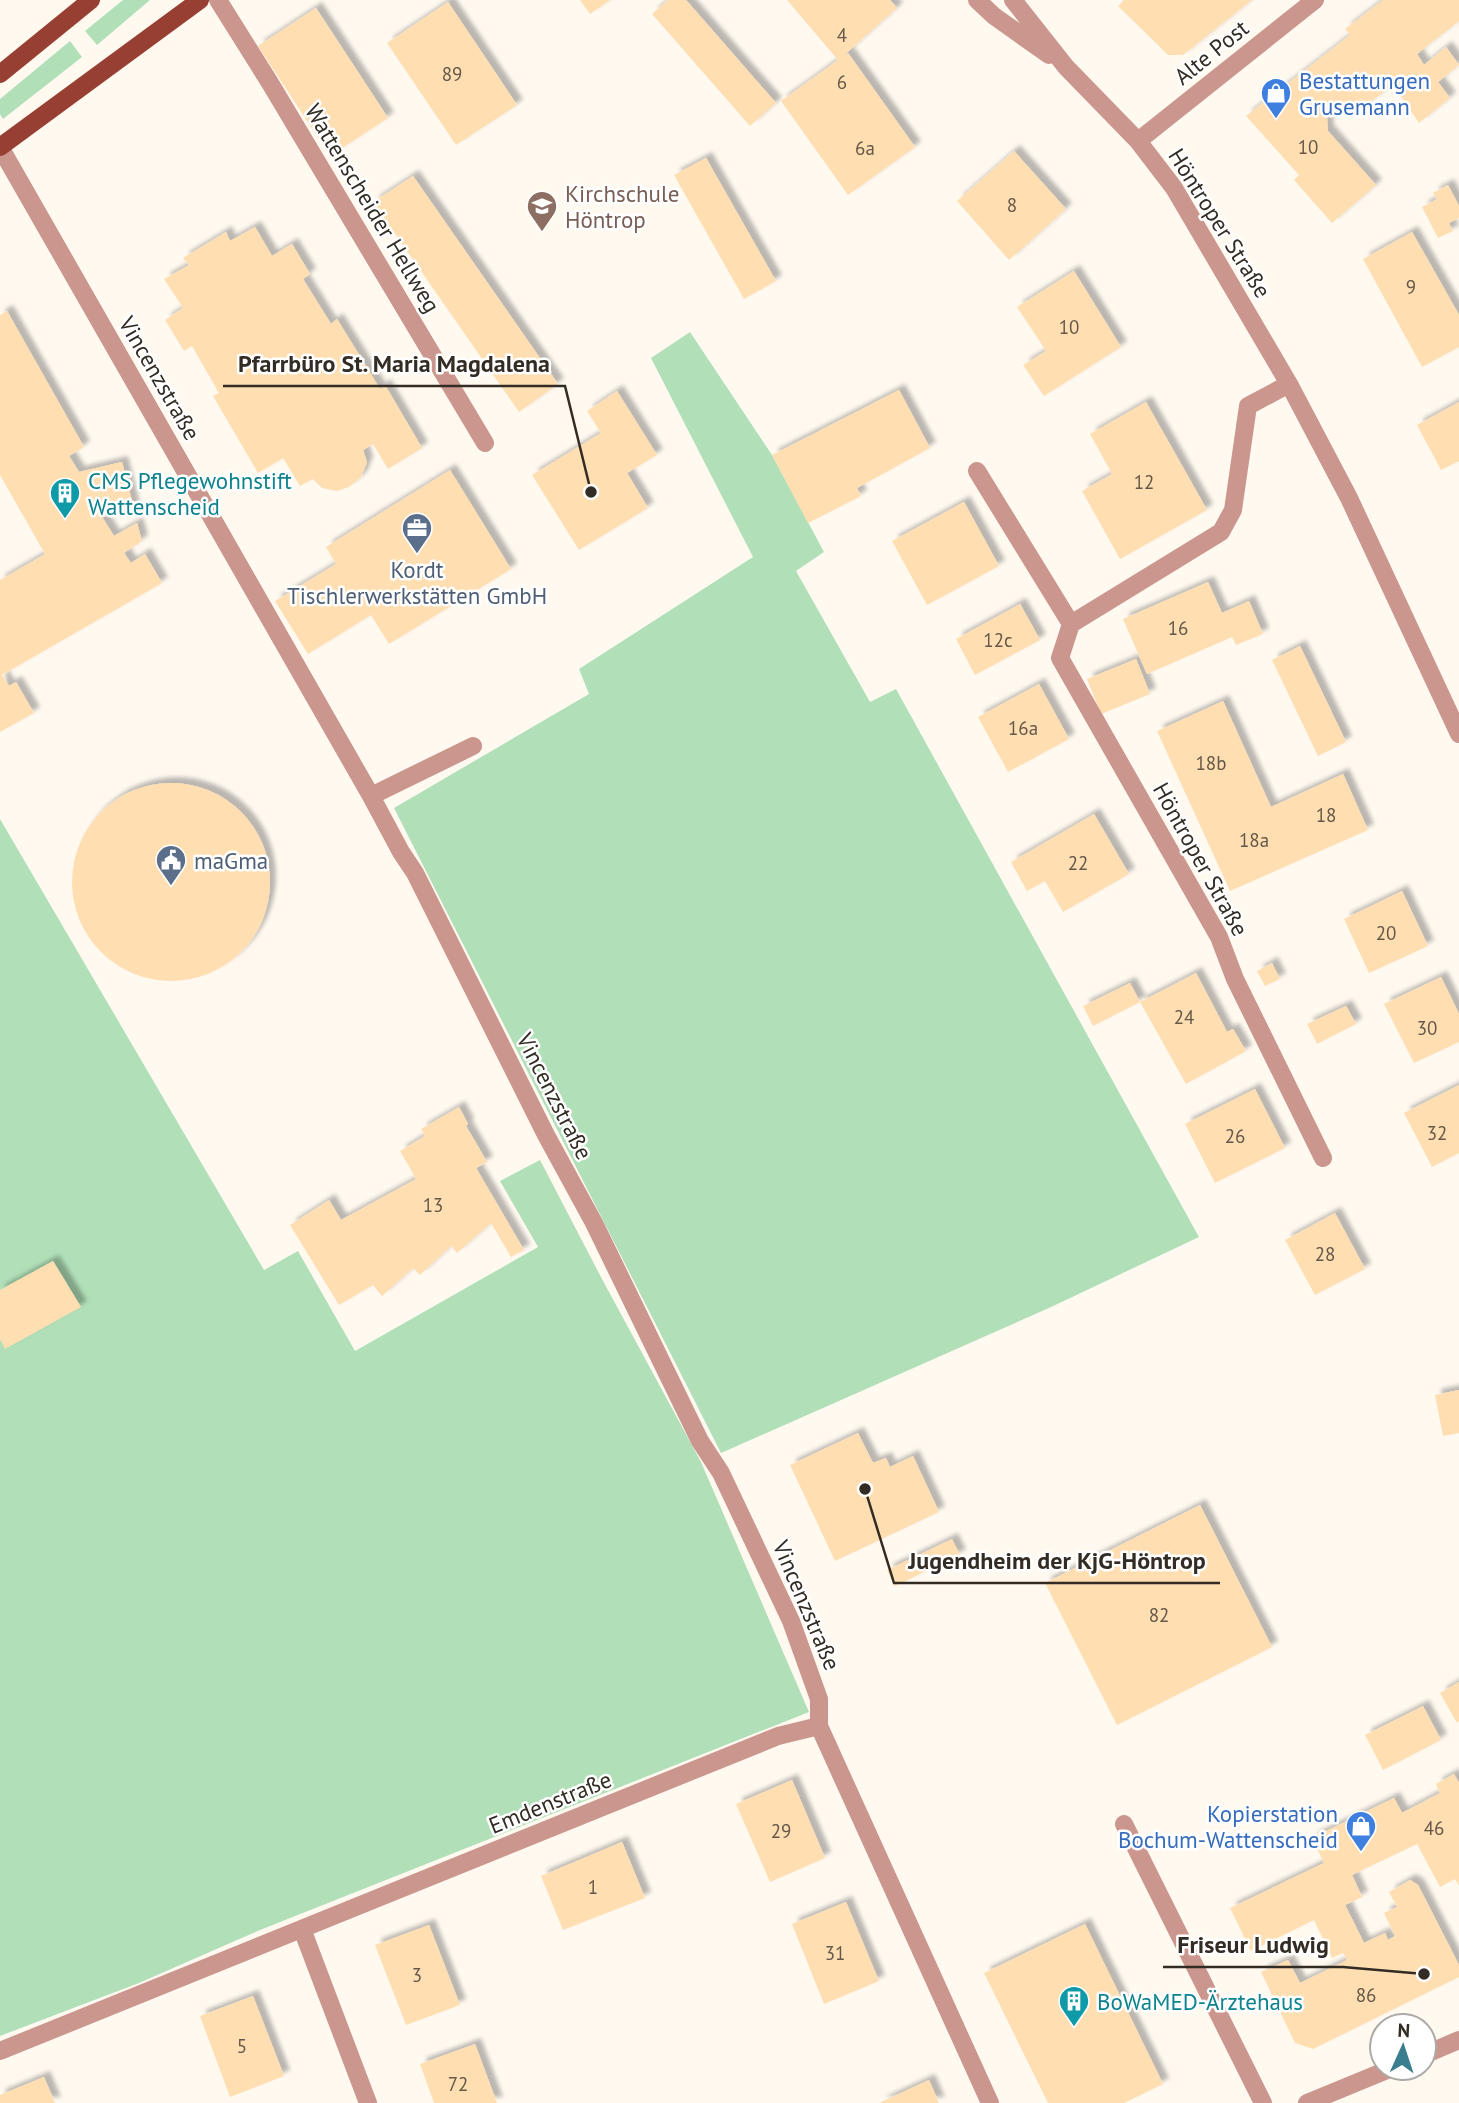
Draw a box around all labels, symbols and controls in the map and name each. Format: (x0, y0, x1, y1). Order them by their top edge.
street label: Alte Post (1168, 13, 1254, 91)
house number: 4 (837, 23, 847, 47)
house number: 89 (442, 62, 462, 86)
place label: Bestattungen Grusemann (1299, 66, 1430, 121)
house number: 6 (837, 70, 847, 94)
shop icon: Bestattungen Grusemann (1259, 76, 1293, 120)
street label: Wattenscheider Hellweg (299, 98, 447, 318)
house number: 10 (1298, 135, 1318, 159)
house number: 6a (855, 136, 875, 160)
street label: Höntroper Straße (1162, 143, 1278, 303)
place label: Kirchschule Höntrop (565, 179, 679, 234)
school or university icon: Kirchschule Höntrop (525, 189, 559, 233)
house number: 8 (1007, 193, 1017, 217)
house number: 9 (1406, 275, 1416, 299)
street label: Vincenzstraße (112, 310, 207, 445)
house number: 10 (1059, 315, 1079, 339)
callout: Pfarrbüro St. Maria Magdalena (223, 341, 565, 386)
text: Pfarrbüro St. Maria Magdalena (238, 348, 550, 379)
place label: CMS Pflegewohnstift Wattenscheid (88, 466, 292, 521)
house number: 12 (1134, 470, 1154, 494)
building icon: CMS Pflegewohnstift Wattenscheid (48, 476, 82, 520)
office icon: Kordt Tischlerwerkstätten GmbH (400, 511, 434, 555)
place label: Kordt Tischlerwerkstätten GmbH (287, 555, 547, 610)
house number: 16 (1168, 616, 1188, 640)
house number: 12c (983, 628, 1013, 652)
house number: 16a (1008, 716, 1038, 740)
house number: 18b (1196, 751, 1226, 775)
street label: Höntroper Straße (1147, 777, 1255, 941)
house number: 18 (1316, 803, 1336, 827)
house number: 18a (1239, 828, 1269, 852)
public building icon: maGma (154, 843, 188, 887)
place label: maGma (194, 846, 268, 875)
house number: 22 (1068, 851, 1088, 875)
house number: 20 (1376, 921, 1396, 945)
house number: 24 (1174, 1005, 1194, 1029)
house number: 30 (1417, 1016, 1437, 1040)
street label: Vincenzstraße (510, 1027, 599, 1164)
house number: 32 (1427, 1121, 1447, 1145)
house number: 26 (1225, 1124, 1245, 1148)
house number: 13 (423, 1193, 443, 1217)
house number: 28 (1315, 1242, 1335, 1266)
street label: Vincenzstraße (766, 1535, 847, 1674)
callout: Jugendheim der KjG-Höntrop (894, 1538, 1220, 1583)
text: Jugendheim der KjG-Höntrop (907, 1545, 1206, 1576)
house number: 82 (1149, 1603, 1169, 1627)
street label: Emdenstraße (484, 1764, 616, 1840)
place label: Kopierstation Bochum-Wattenscheid (1118, 1799, 1338, 1854)
shop icon: Kopierstation Bochum-Wattenscheid (1344, 1809, 1378, 1853)
house number: 46 (1424, 1816, 1444, 1840)
house number: 29 (771, 1819, 791, 1843)
house number: 1 (588, 1875, 598, 1899)
callout: Friseur Ludwig (1163, 1922, 1343, 1967)
text: Friseur Ludwig (1177, 1929, 1329, 1960)
house number: 31 (825, 1941, 845, 1965)
house number: 3 (412, 1963, 422, 1987)
house number: 86 (1356, 1983, 1376, 2007)
building icon: BoWaMED-Ärztehaus (1057, 1984, 1091, 2028)
place label: BoWaMED-Ärztehaus (1097, 1987, 1303, 2016)
north arrow (1368, 2012, 1438, 2082)
text: N (1397, 2018, 1411, 2042)
house number: 5 (237, 2034, 247, 2058)
house number: 72 (448, 2072, 468, 2096)

